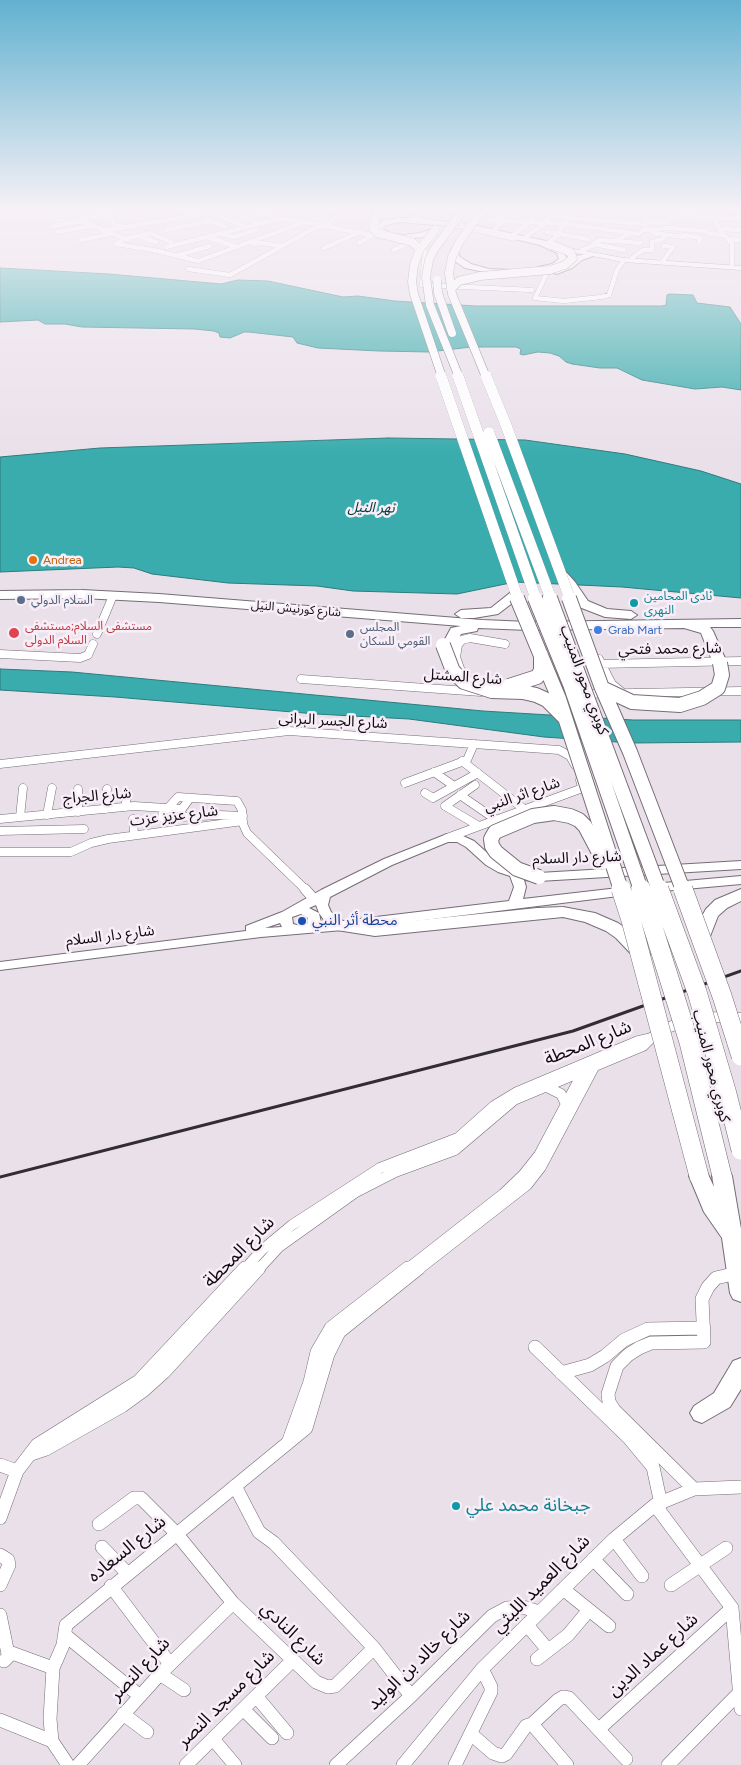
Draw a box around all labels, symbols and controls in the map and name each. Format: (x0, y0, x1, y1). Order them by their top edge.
water label: نهر النيل (347, 499, 395, 517)
place label: Andrea (43, 553, 82, 567)
marker: Andrea (27, 554, 39, 566)
place label: نادى المحامين النهرى (644, 589, 712, 617)
place label: السلام الدولي (31, 593, 93, 607)
marker: السلام الدولي (15, 594, 27, 606)
marker: نادى المحامين النهرى (628, 597, 640, 609)
street label: شارع كورنيش النيل (250, 598, 342, 620)
place label: مستشفى السلام;مستشفى السلام الدولى (25, 619, 152, 647)
place label: المجلس القومي للسكان (360, 620, 430, 648)
street label: كوبري محور المنيب (556, 623, 612, 737)
place label: Grab Mart (608, 623, 662, 637)
marker: Grab Mart (592, 624, 604, 636)
marker: مستشفى السلام;مستشفى السلام الدولى (7, 626, 21, 640)
marker: المجلس القومي للسكان (344, 628, 356, 640)
street label: شارع محمد فتحي (618, 639, 722, 659)
street label: شارع المشتل (423, 665, 503, 689)
street label: شارع الجسر البرانى (278, 709, 388, 733)
street label: شارع اثر النبي (482, 774, 562, 816)
street label: شارع الجراج (62, 784, 132, 808)
street label: شارع عزيز عزت (129, 802, 219, 830)
street label: شارع دار السلام (532, 847, 622, 869)
place label: محطة أثر النبي (312, 912, 398, 930)
marker: محطة أثر النبي (296, 915, 308, 927)
street label: شارع دار السلام (65, 922, 155, 950)
street label: كوبري محور المنيب (688, 1008, 734, 1124)
street label: شارع المحطة (541, 1016, 635, 1070)
street label: شارع المحطة (199, 1212, 279, 1292)
place label: جبخانة محمد علي (466, 1495, 591, 1517)
marker: جبخانة محمد علي (450, 1500, 462, 1512)
street label: شارع السعاده (84, 1511, 170, 1587)
street label: شارع العميد الليثي (487, 1530, 595, 1638)
street label: شارع النادي (256, 1598, 330, 1670)
street label: شارع خالد بن الوليد (363, 1605, 475, 1715)
street label: شارع عماد الدين (603, 1609, 703, 1701)
street label: شارع النصر (105, 1633, 175, 1705)
street label: شارع مسجد النصر (173, 1646, 279, 1752)

